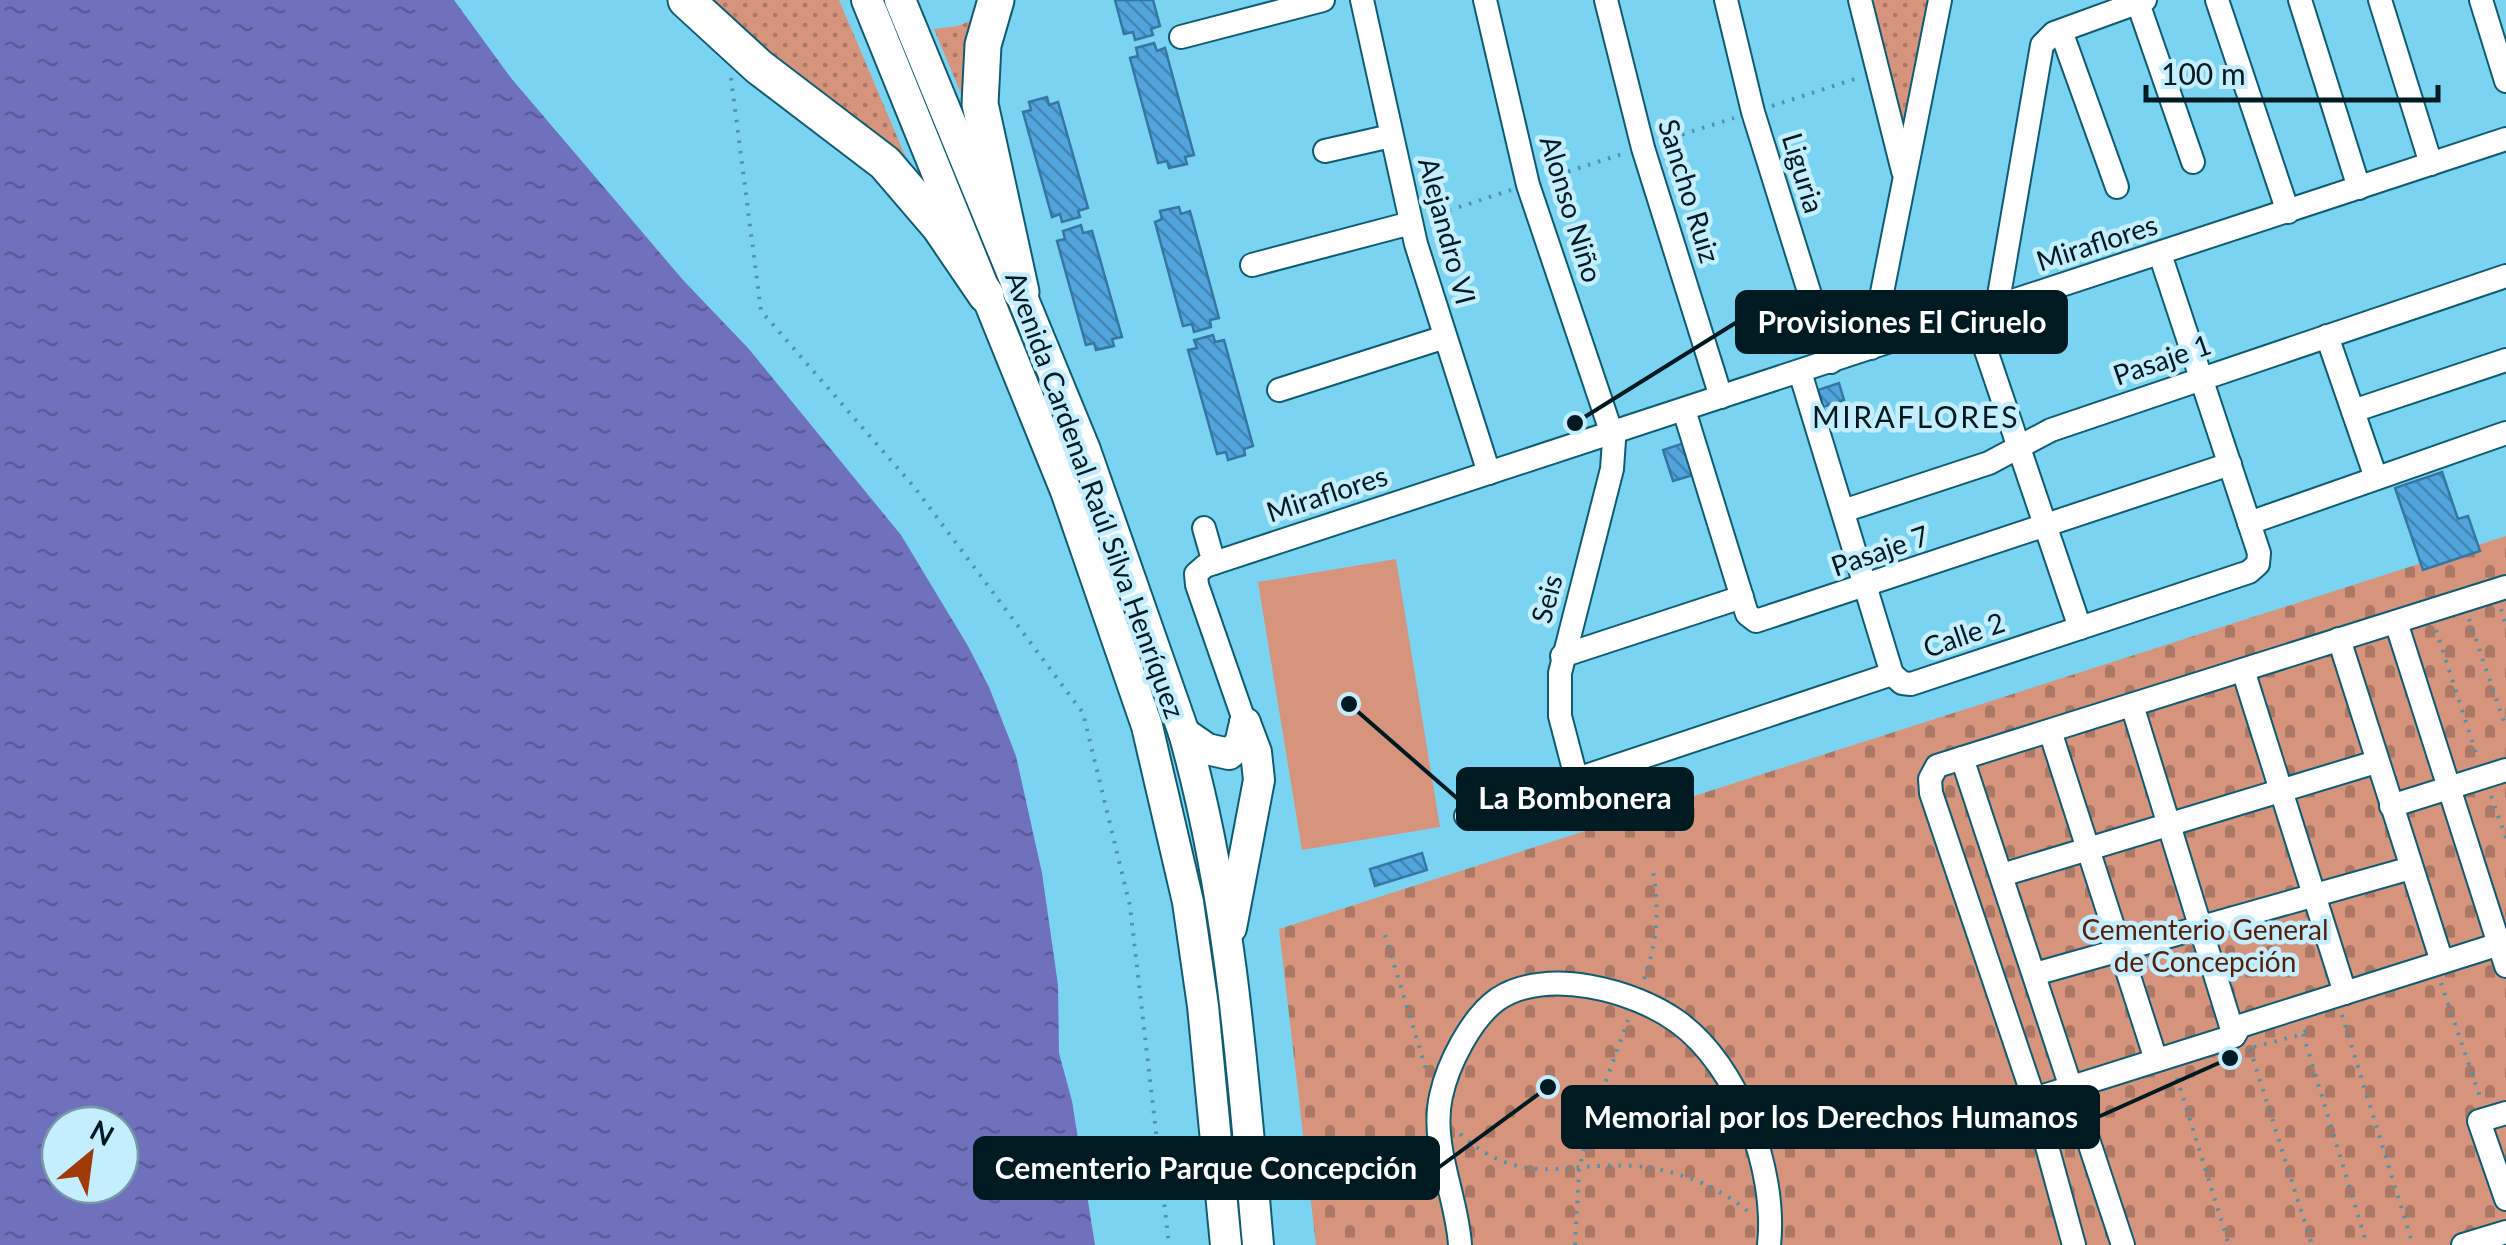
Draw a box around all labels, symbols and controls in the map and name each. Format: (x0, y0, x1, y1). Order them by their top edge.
scale bar (2146, 40, 2438, 102)
text: 100 m (2161, 55, 2246, 91)
street label: Sancho Ruiz (1652, 115, 1728, 267)
street label: Liguria (1776, 128, 1832, 217)
street label: Alonso Niño (1534, 131, 1610, 286)
street label: Alejandro VI (1412, 154, 1484, 308)
street label: Miraflores (2032, 207, 2161, 278)
street label: Avenida Cardenal Raúl Silva Henríquez (999, 267, 1193, 723)
callout: Provisiones El Ciruelo (1737, 292, 2066, 352)
text: Provisiones El Ciruelo (1758, 303, 2046, 339)
street label: Pasaje 1 (2108, 327, 2215, 392)
district label: MIRAFLORES (1812, 398, 2020, 434)
street label: Miraflores (1262, 458, 1391, 529)
street label: Pasaje 7 (1826, 518, 1933, 583)
street label: Seis (1523, 571, 1569, 627)
street label: Calle 2 (1918, 604, 2009, 664)
callout: La Bombonera (1458, 769, 1692, 829)
text: La Bombonera (1478, 779, 1672, 815)
park label: Cementerio General de Concepción (2081, 912, 2329, 978)
callout: Memorial por los Derechos Humanos (1563, 1087, 2098, 1147)
text: Memorial por los Derechos Humanos (1584, 1098, 2078, 1134)
north arrow (40, 1105, 140, 1205)
text: N (85, 1112, 120, 1152)
callout: Cementerio Parque Concepción (975, 1138, 1438, 1198)
text: Cementerio Parque Concepción (995, 1149, 1417, 1185)

